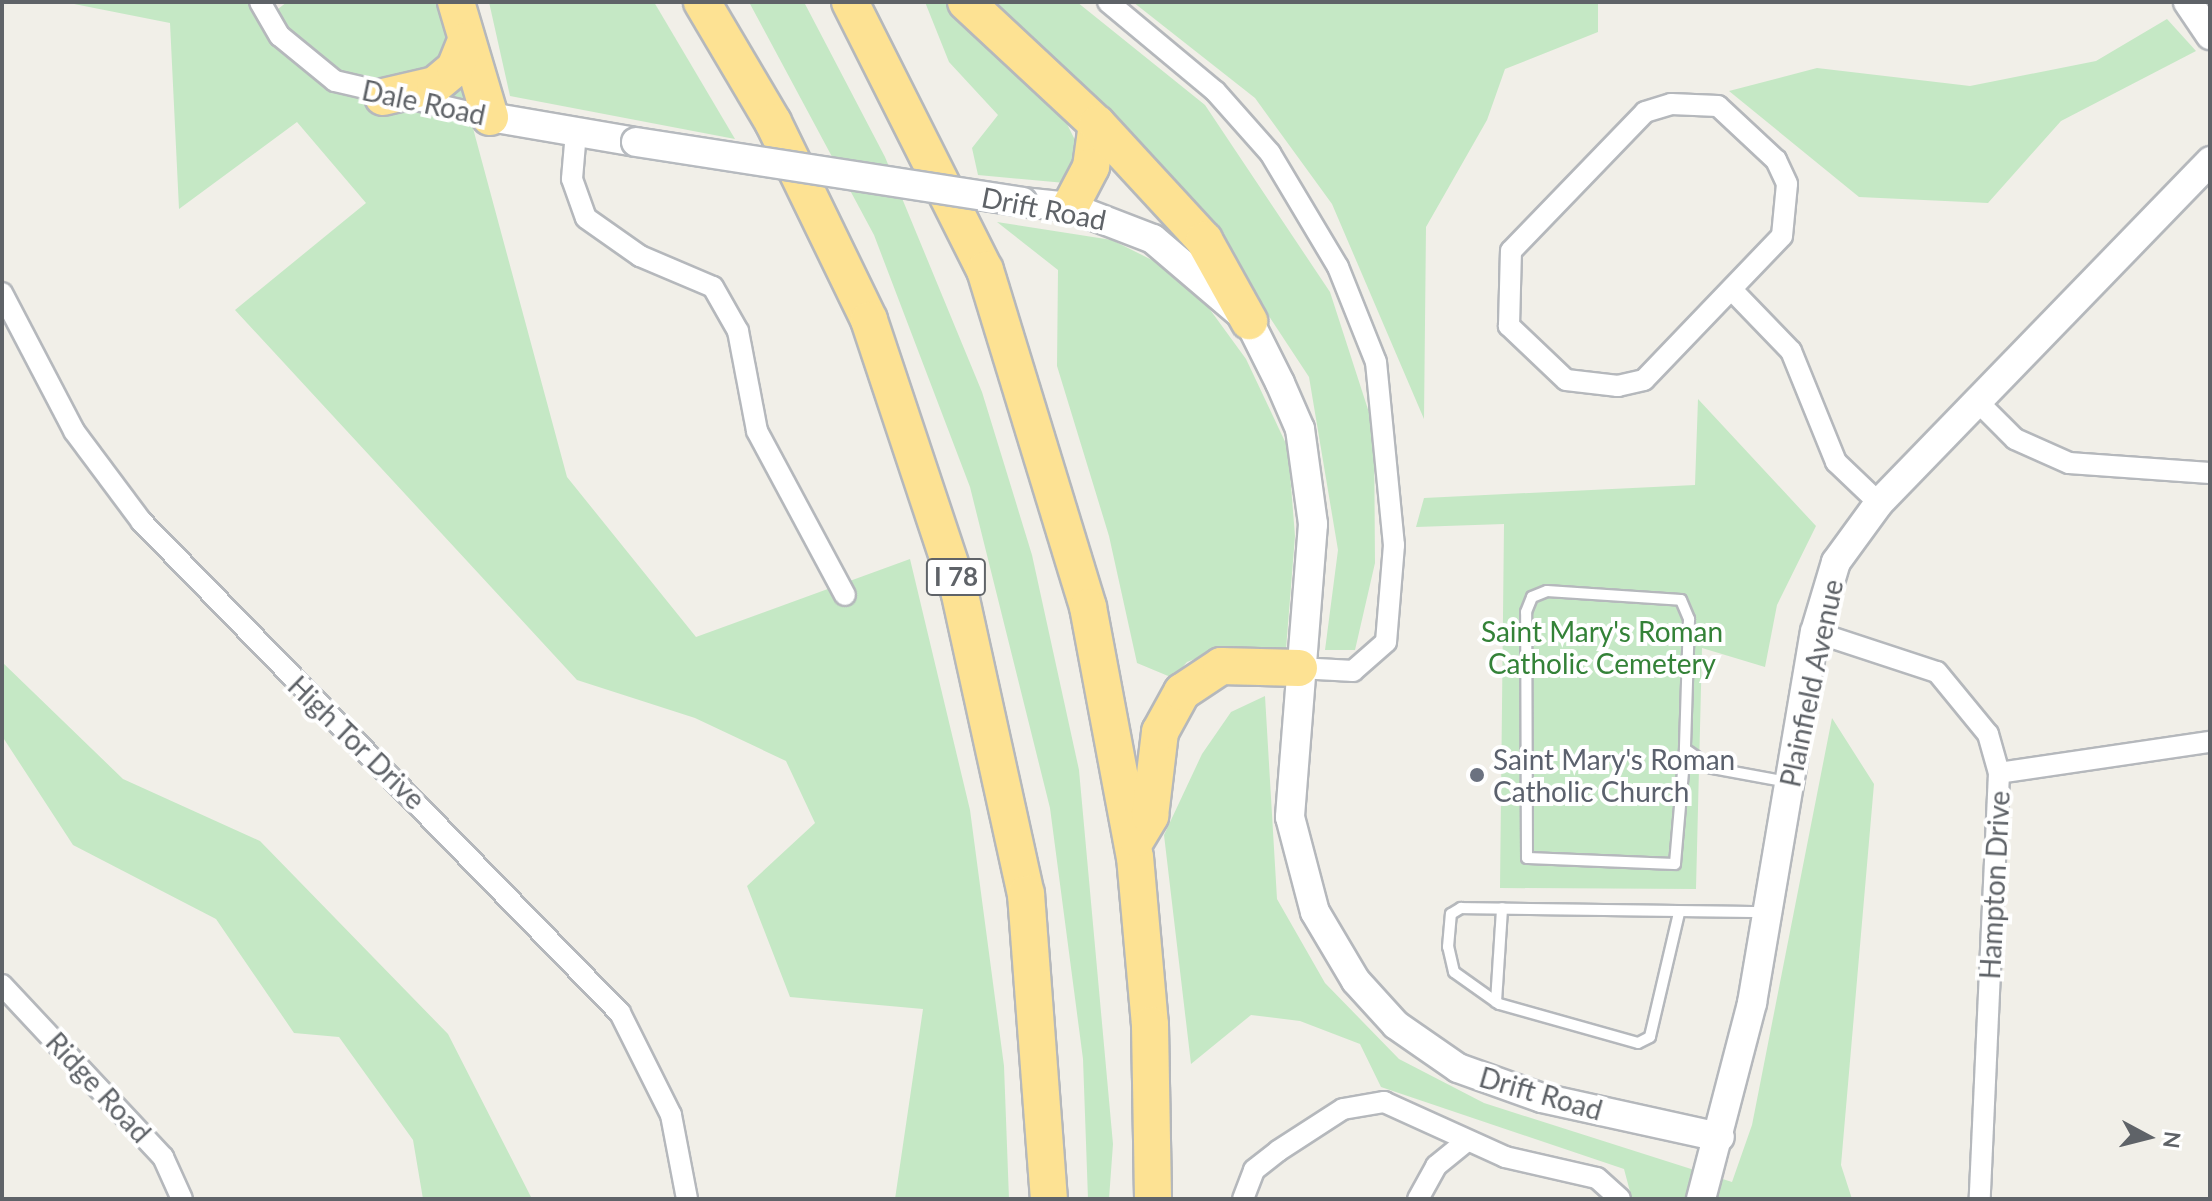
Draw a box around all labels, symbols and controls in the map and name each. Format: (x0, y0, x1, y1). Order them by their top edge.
street label: Dale Road (359, 73, 489, 131)
street label: Drift Road (979, 179, 1109, 237)
road number: I 78 (924, 555, 988, 599)
street label: Plainfield Avenue (1772, 576, 1850, 790)
park label: Saint Mary's Roman Catholic Cemetery (1481, 614, 1723, 680)
street label: High Tor Drive (281, 668, 433, 816)
place label: Saint Mary's Roman Catholic Church (1493, 742, 1735, 808)
marker: Saint Mary's Roman Catholic Church (1468, 766, 1486, 784)
street label: Hampton Drive (1972, 790, 2016, 980)
street label: Ridge Road (40, 1025, 158, 1149)
street label: Drift Road (1476, 1059, 1606, 1127)
north arrow (2108, 1097, 2188, 1177)
text: N (2158, 1130, 2187, 1150)

